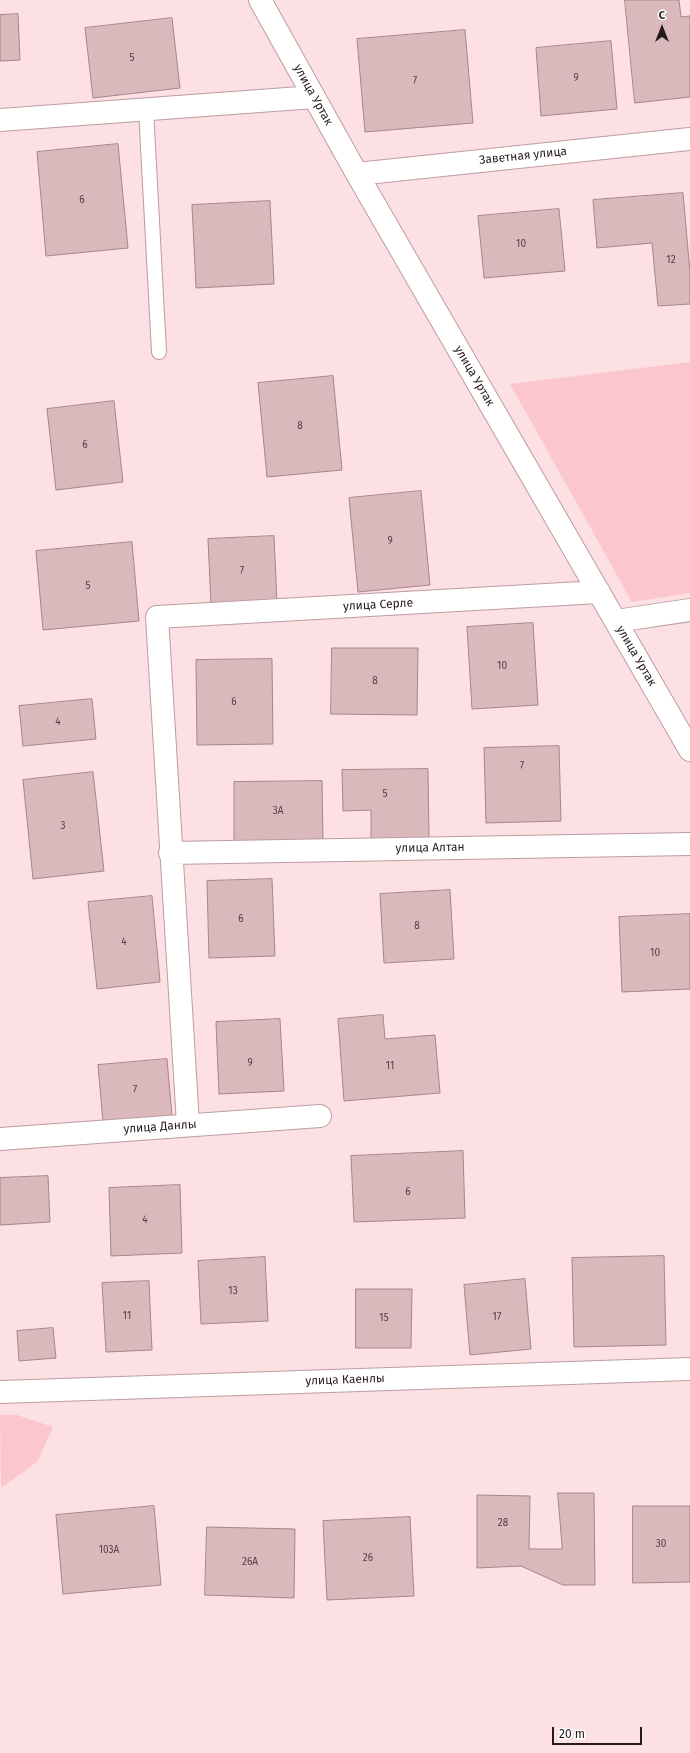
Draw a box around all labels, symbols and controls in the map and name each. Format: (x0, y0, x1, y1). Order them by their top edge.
north arrow (642, 8, 682, 48)
text: С (659, 9, 665, 22)
house number: 5 (129, 52, 135, 64)
street label: улица Уртак (290, 62, 336, 128)
house number: 9 (573, 72, 579, 84)
house number: 7 (413, 75, 417, 87)
street label: Заветная улица (478, 144, 568, 168)
house number: 6 (79, 194, 85, 206)
house number: 10 (516, 238, 526, 250)
house number: 12 (666, 254, 676, 266)
street label: улица Уртак (451, 343, 497, 409)
house number: 8 (297, 420, 303, 432)
house number: 6 (82, 439, 88, 451)
house number: 9 (387, 535, 393, 547)
house number: 7 (240, 565, 244, 577)
house number: 5 (85, 580, 91, 592)
street label: улица Серле (343, 596, 413, 614)
street label: улица Уртак (613, 623, 659, 689)
house number: 10 (497, 660, 507, 672)
house number: 8 (372, 675, 378, 687)
house number: 6 (231, 696, 237, 708)
house number: 4 (55, 716, 61, 728)
house number: 7 (520, 760, 524, 772)
house number: 5 (382, 788, 388, 800)
house number: 3А (273, 805, 283, 817)
house number: 3 (61, 820, 65, 832)
street label: улица Алтан (395, 840, 465, 856)
house number: 6 (238, 913, 244, 925)
house number: 8 (414, 920, 420, 932)
house number: 4 (121, 936, 127, 948)
house number: 10 (650, 947, 660, 959)
house number: 9 (247, 1057, 253, 1069)
house number: 11 (386, 1060, 394, 1072)
house number: 7 (133, 1084, 137, 1096)
street label: улица Данлы (123, 1117, 197, 1137)
house number: 6 (405, 1186, 411, 1198)
house number: 4 (142, 1214, 148, 1226)
house number: 13 (228, 1285, 238, 1297)
house number: 11 (123, 1310, 131, 1322)
house number: 17 (493, 1311, 501, 1323)
house number: 15 (379, 1312, 389, 1324)
street label: улица Каенлы (305, 1371, 385, 1389)
house number: 28 (498, 1517, 508, 1529)
house number: 30 (656, 1538, 666, 1550)
house number: 103А (99, 1544, 119, 1556)
house number: 26 (363, 1552, 373, 1564)
house number: 26А (242, 1556, 258, 1568)
scale bar (554, 1719, 644, 1745)
text: 20 m (559, 1727, 585, 1741)

